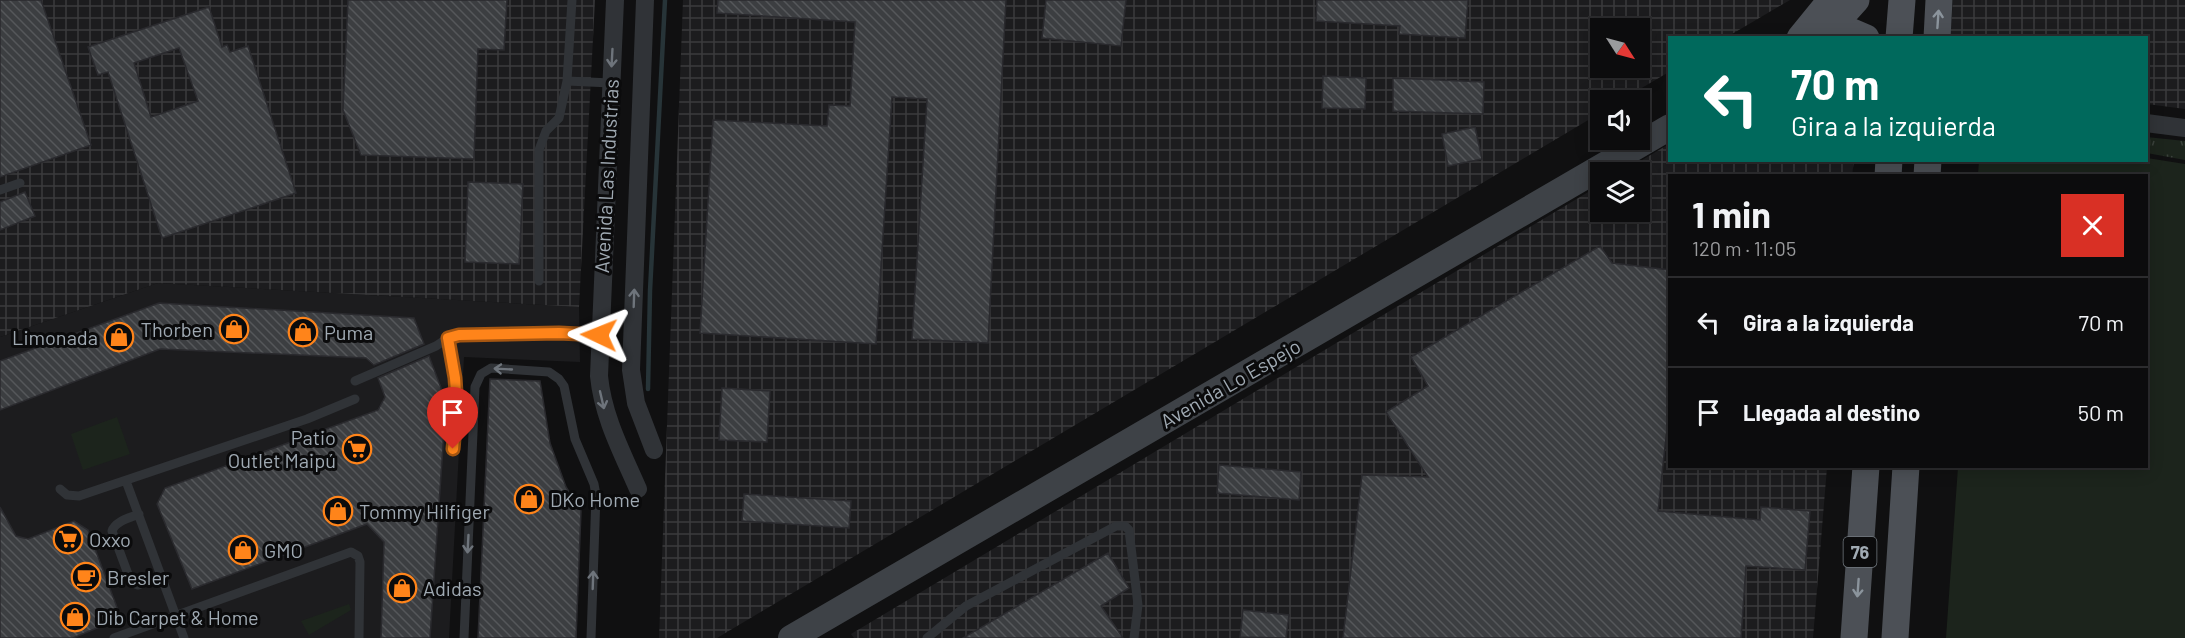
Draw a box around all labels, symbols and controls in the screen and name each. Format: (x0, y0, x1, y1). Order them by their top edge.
one-way arrow (1933, 9, 1944, 29)
north arrow (1590, 18, 1650, 78)
map controls (1590, 18, 1650, 222)
one-way arrow (606, 48, 617, 68)
text: 70 m (1791, 58, 1879, 108)
icon: left (1692, 60, 1770, 138)
street label: Avenida Las Industrias (589, 78, 623, 274)
button: sound (1590, 90, 1650, 150)
text: Gira a la izquierda (1791, 109, 1996, 141)
button: layers (1590, 162, 1650, 222)
text: 1 min (1692, 192, 1771, 235)
button: close (2061, 194, 2124, 257)
text: 120 m · 11:05 (1692, 236, 1796, 260)
one-way arrow (628, 289, 639, 309)
position arrow (567, 303, 631, 367)
icon: left (1692, 306, 1725, 339)
text: Gira a la izquierda (1743, 309, 1914, 335)
text: 70 m (2079, 309, 2124, 335)
shop icon: Thorben (218, 313, 250, 345)
shop icon: Puma (287, 316, 319, 348)
place label: Thorben (141, 317, 213, 341)
place label: Puma (324, 320, 373, 344)
shop icon: Limonada (103, 321, 135, 353)
place label: Limonada (12, 325, 98, 349)
street label: Avenida Lo Espejo (1156, 333, 1304, 433)
one-way arrow (493, 363, 513, 374)
pin (427, 387, 478, 449)
one-way arrow (597, 390, 609, 409)
icon: arrive (436, 396, 469, 429)
icon: arrive (1692, 396, 1725, 429)
text: Llegada al destino (1743, 399, 1920, 425)
text: 50 m (2078, 399, 2124, 425)
place label: Patio Outlet Maipú (228, 425, 336, 472)
supermarket icon: Patio Outlet Maipú (341, 433, 373, 465)
shop icon: DKo Home (513, 483, 545, 515)
place label: DKo Home (550, 487, 640, 511)
shop icon: Tommy Hilfiger (322, 495, 354, 527)
place label: Tommy Hilfiger (359, 499, 490, 523)
supermarket icon: Oxxo (52, 523, 84, 555)
place label: Oxxo (89, 527, 131, 551)
shop icon: GMO (227, 534, 259, 566)
one-way arrow (462, 534, 474, 554)
road number: 76 (1844, 537, 1876, 567)
place label: GMO (264, 538, 303, 562)
cafe icon: Bresler (70, 561, 102, 593)
place label: Bresler (107, 565, 169, 589)
one-way arrow (588, 570, 599, 590)
shop icon: Adidas (386, 572, 418, 604)
place label: Adidas (423, 576, 482, 600)
one-way arrow (1852, 577, 1863, 597)
shop icon: Dib Carpet & Home (59, 601, 91, 633)
place label: Dib Carpet & Home (96, 605, 259, 629)

